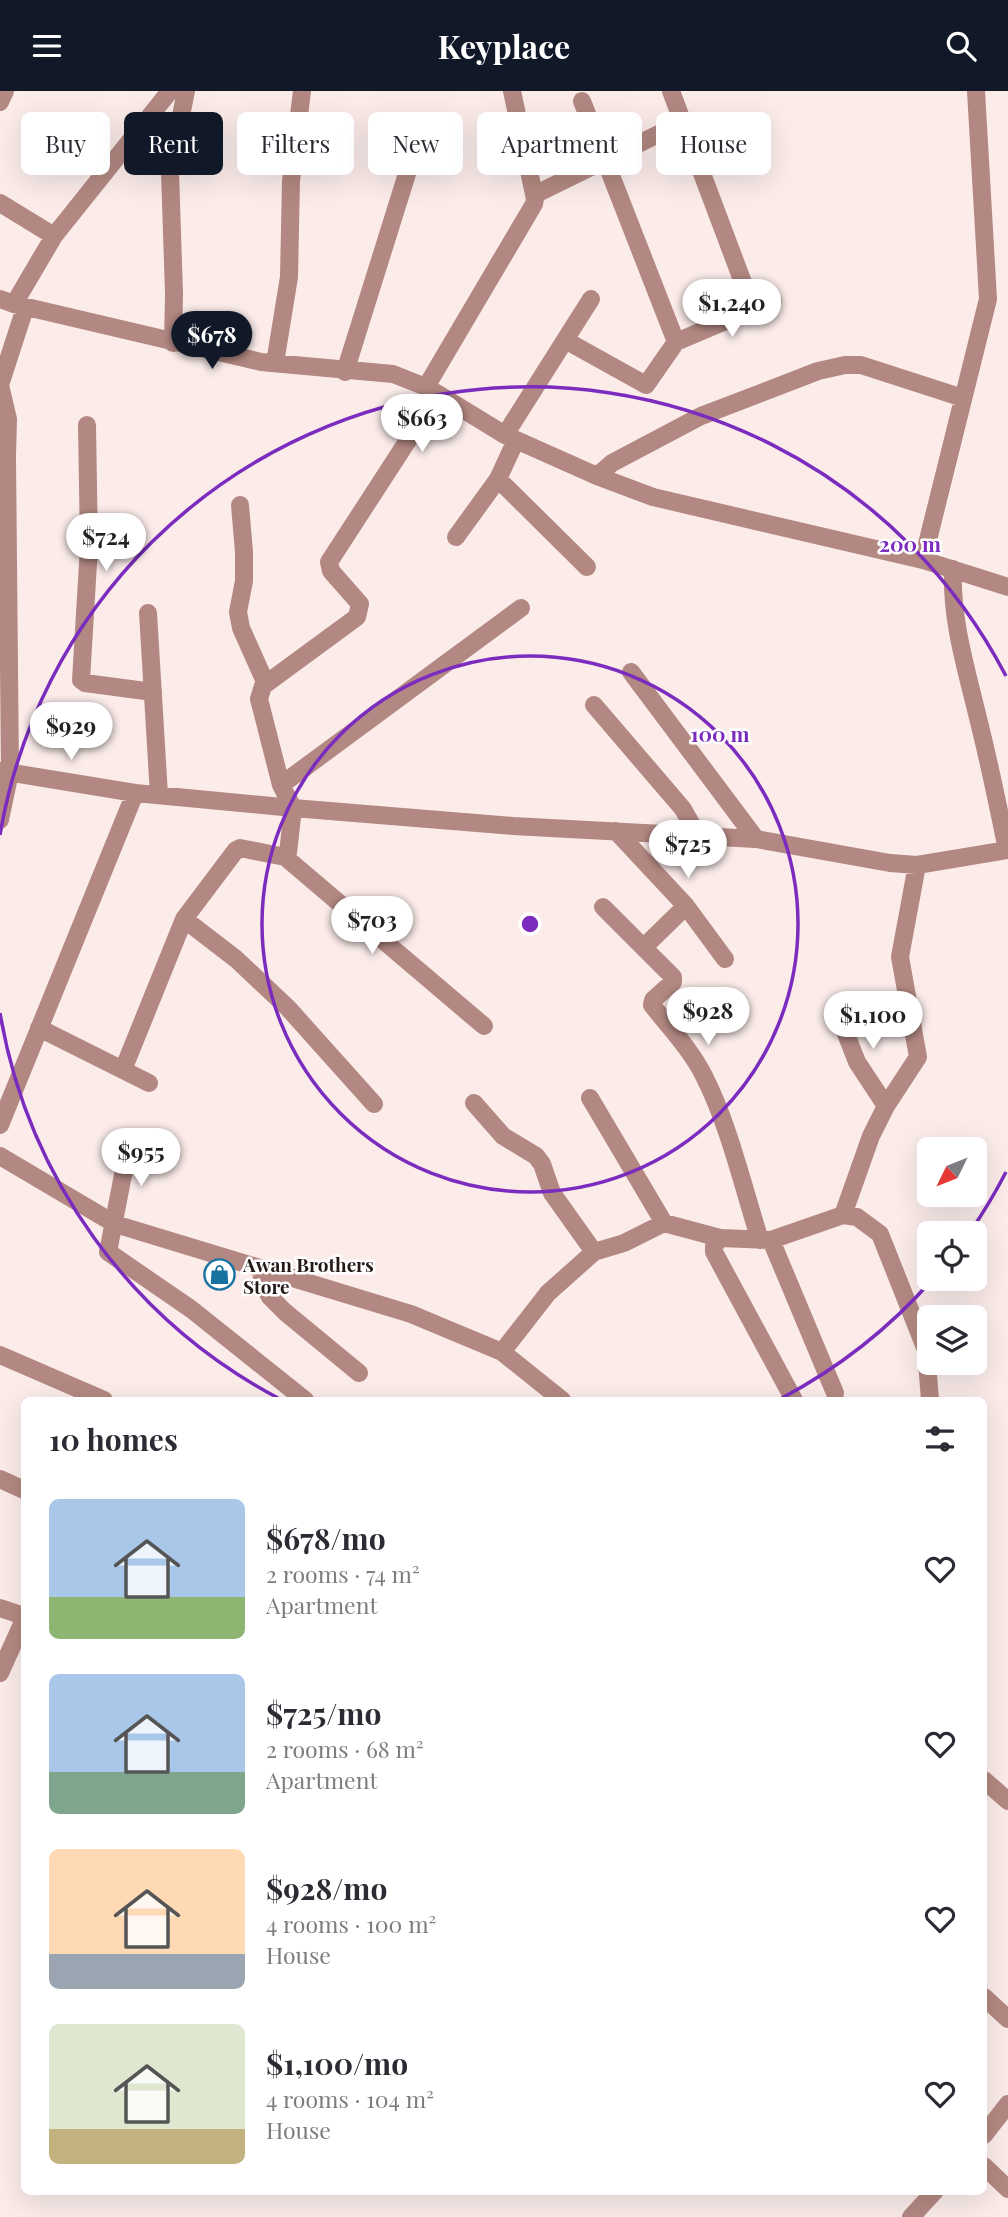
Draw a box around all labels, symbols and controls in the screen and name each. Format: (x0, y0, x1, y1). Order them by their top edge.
text: Keyplace (438, 24, 570, 67)
icon: menu (28, 27, 66, 65)
icon: search (942, 27, 980, 65)
chip: Buy (21, 112, 110, 175)
chip: Rent (124, 112, 223, 175)
chip: Filters (237, 112, 354, 175)
chip: New (368, 112, 463, 175)
chip: Apartment (477, 112, 642, 175)
chip: House (656, 112, 771, 175)
pin: $1,240 (675, 279, 789, 339)
text: $1,240 (698, 286, 766, 317)
pin: $678 (171, 311, 253, 371)
text: $678 (187, 318, 237, 349)
pin: $663 (381, 395, 463, 454)
text: $663 (397, 401, 447, 432)
pin: $724 (65, 513, 147, 573)
text: $724 (82, 520, 130, 551)
text: 200 m (879, 529, 941, 557)
pin: $929 (30, 703, 112, 762)
text: $929 (46, 709, 96, 740)
text: 100 m (690, 719, 750, 747)
pin: $725 (647, 821, 729, 880)
text: $725 (665, 827, 711, 858)
pin: $703 (331, 897, 413, 956)
text: $703 (347, 903, 397, 934)
centre of rings (518, 912, 542, 936)
pin: $928 (667, 988, 749, 1047)
pin: $1,100 (816, 991, 930, 1051)
text: $928 (683, 994, 733, 1025)
text: $1,100 (840, 998, 906, 1029)
pin: $955 (100, 1129, 182, 1188)
text: $955 (117, 1135, 165, 1166)
north arrow (917, 1137, 987, 1207)
map controls (917, 1137, 987, 1375)
button: locate (917, 1221, 987, 1291)
place label: Awan Brothers Store (242, 1251, 374, 1299)
shop icon: Awan Brothers Store (203, 1258, 237, 1292)
button: layers (917, 1305, 987, 1375)
text: 10 homes (49, 1419, 178, 1459)
icon: filters (921, 1420, 959, 1458)
text: $678/mo (266, 1518, 386, 1558)
icon: home (105, 1527, 189, 1611)
icon: heart (921, 1550, 959, 1588)
text: 2 rooms · 74 m² (266, 1558, 420, 1589)
text: Apartment (266, 1589, 378, 1620)
text: $725/mo (266, 1693, 381, 1733)
icon: home (105, 1702, 189, 1786)
icon: heart (921, 1725, 959, 1763)
text: 2 rooms · 68 m² (266, 1733, 424, 1764)
text: Apartment (266, 1764, 378, 1795)
text: $928/mo (266, 1868, 387, 1908)
icon: home (105, 1877, 189, 1961)
icon: heart (921, 1900, 959, 1938)
text: 4 rooms · 100 m² (266, 1908, 436, 1939)
text: House (266, 1939, 331, 1970)
text: $1,100/mo (266, 2043, 408, 2083)
icon: home (105, 2052, 189, 2136)
icon: heart (921, 2075, 959, 2113)
text: 4 rooms · 104 m² (266, 2083, 434, 2114)
text: House (266, 2114, 331, 2145)

